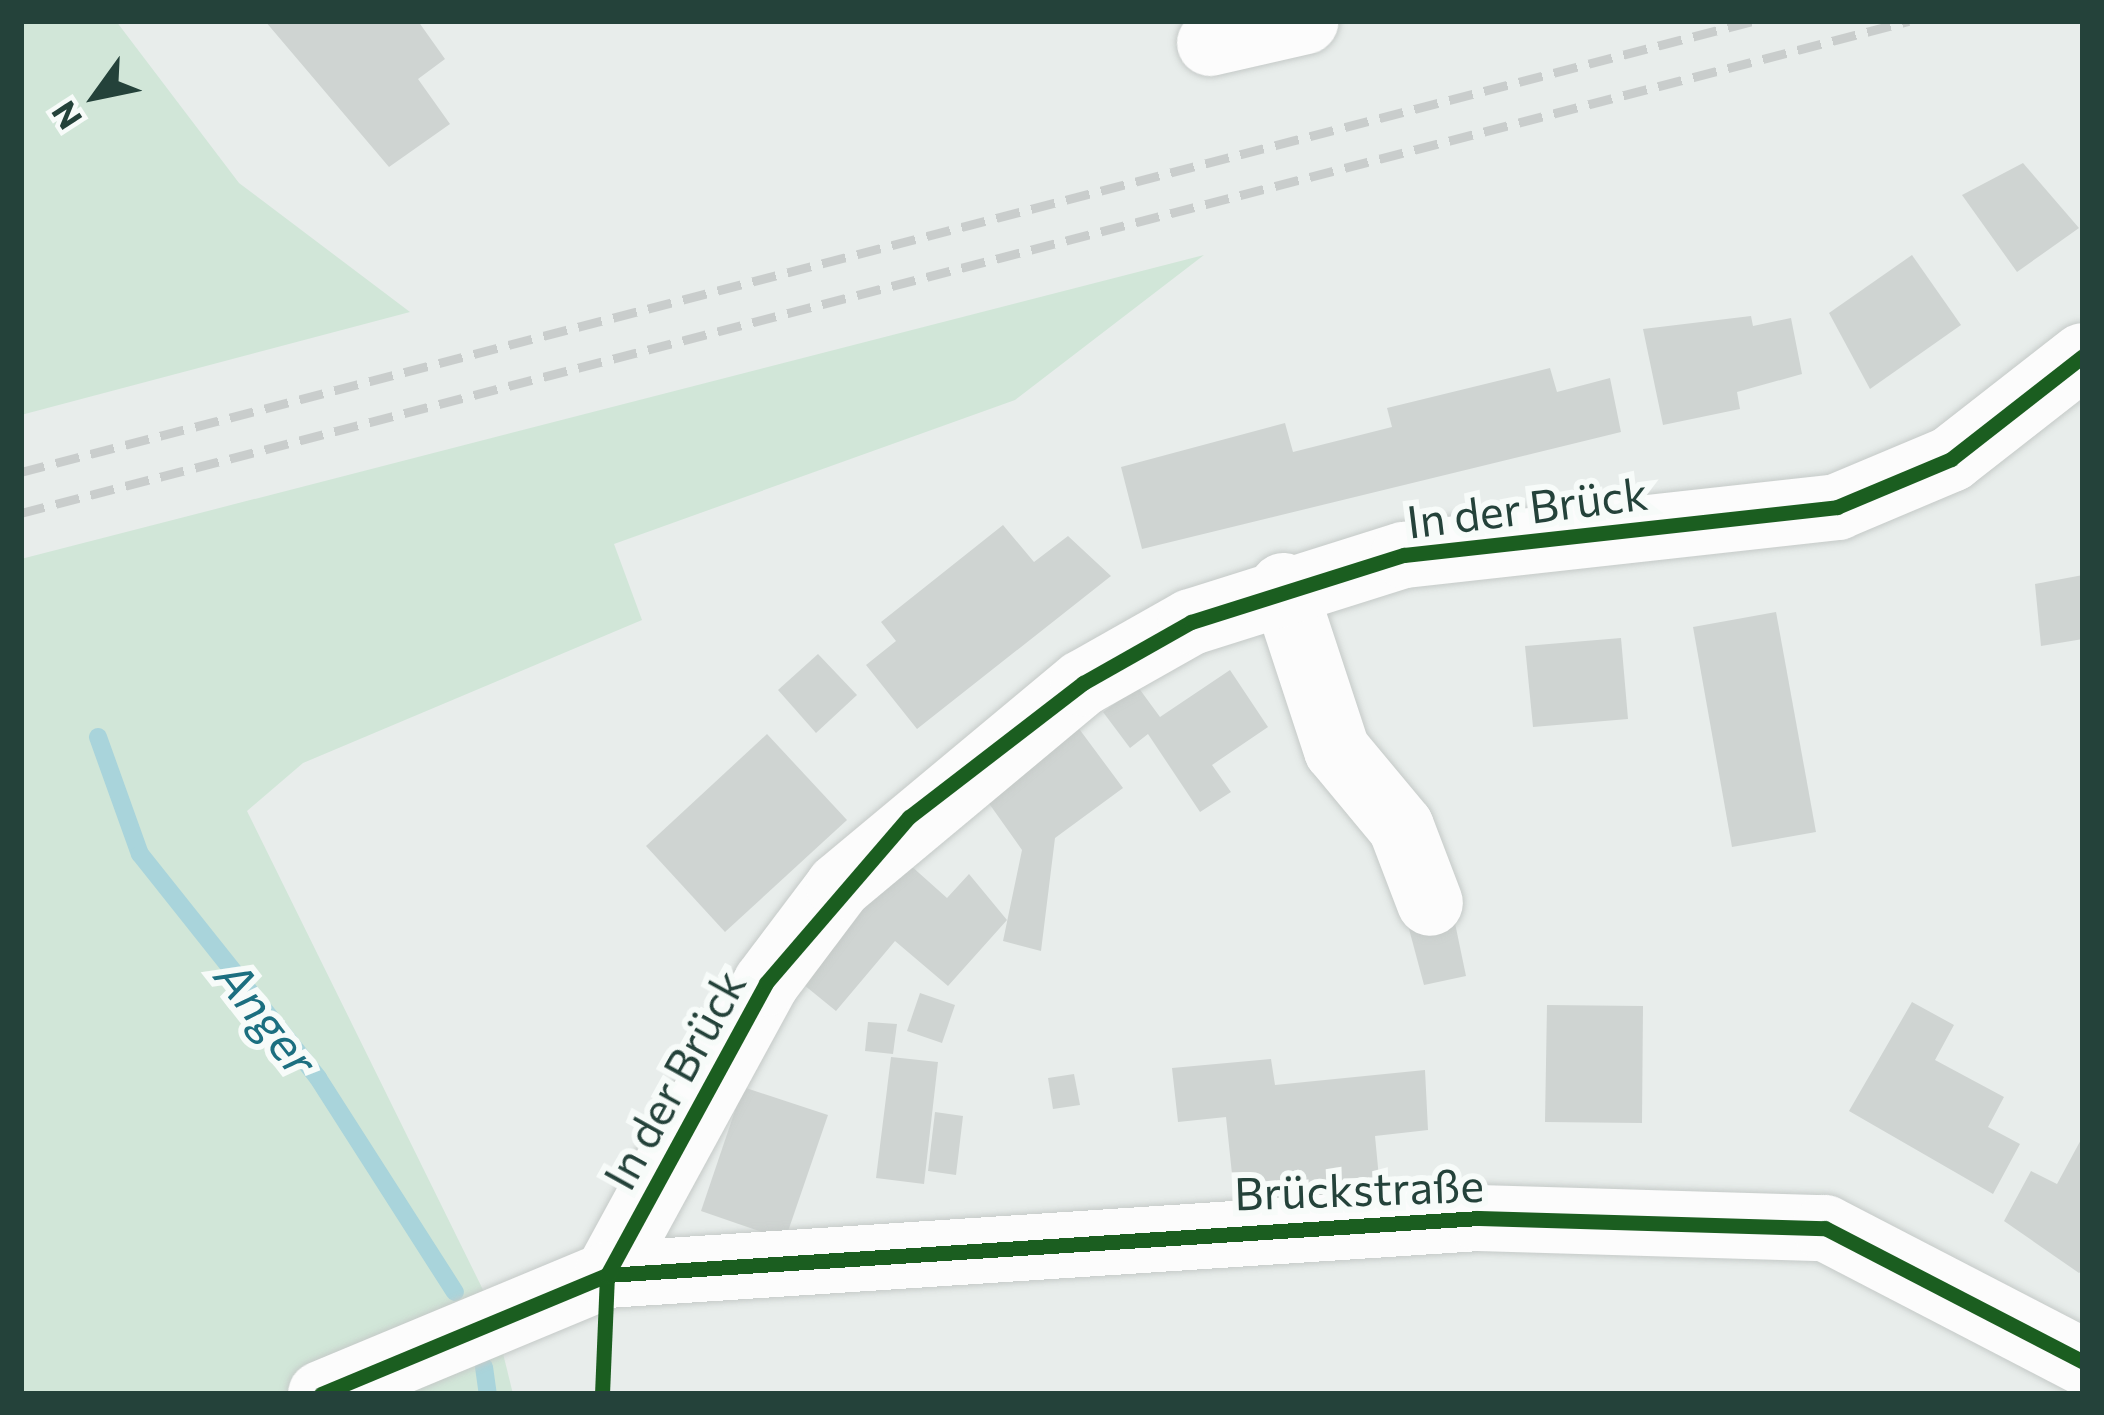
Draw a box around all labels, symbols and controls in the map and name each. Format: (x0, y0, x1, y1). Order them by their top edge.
north arrow (36, 36, 156, 156)
text: N (41, 94, 89, 137)
street label: In der Brück (1404, 464, 1650, 548)
water label: Anger (205, 948, 331, 1086)
street label: In der Brück (591, 960, 755, 1198)
street label: Brückstraße (1233, 1157, 1485, 1219)

